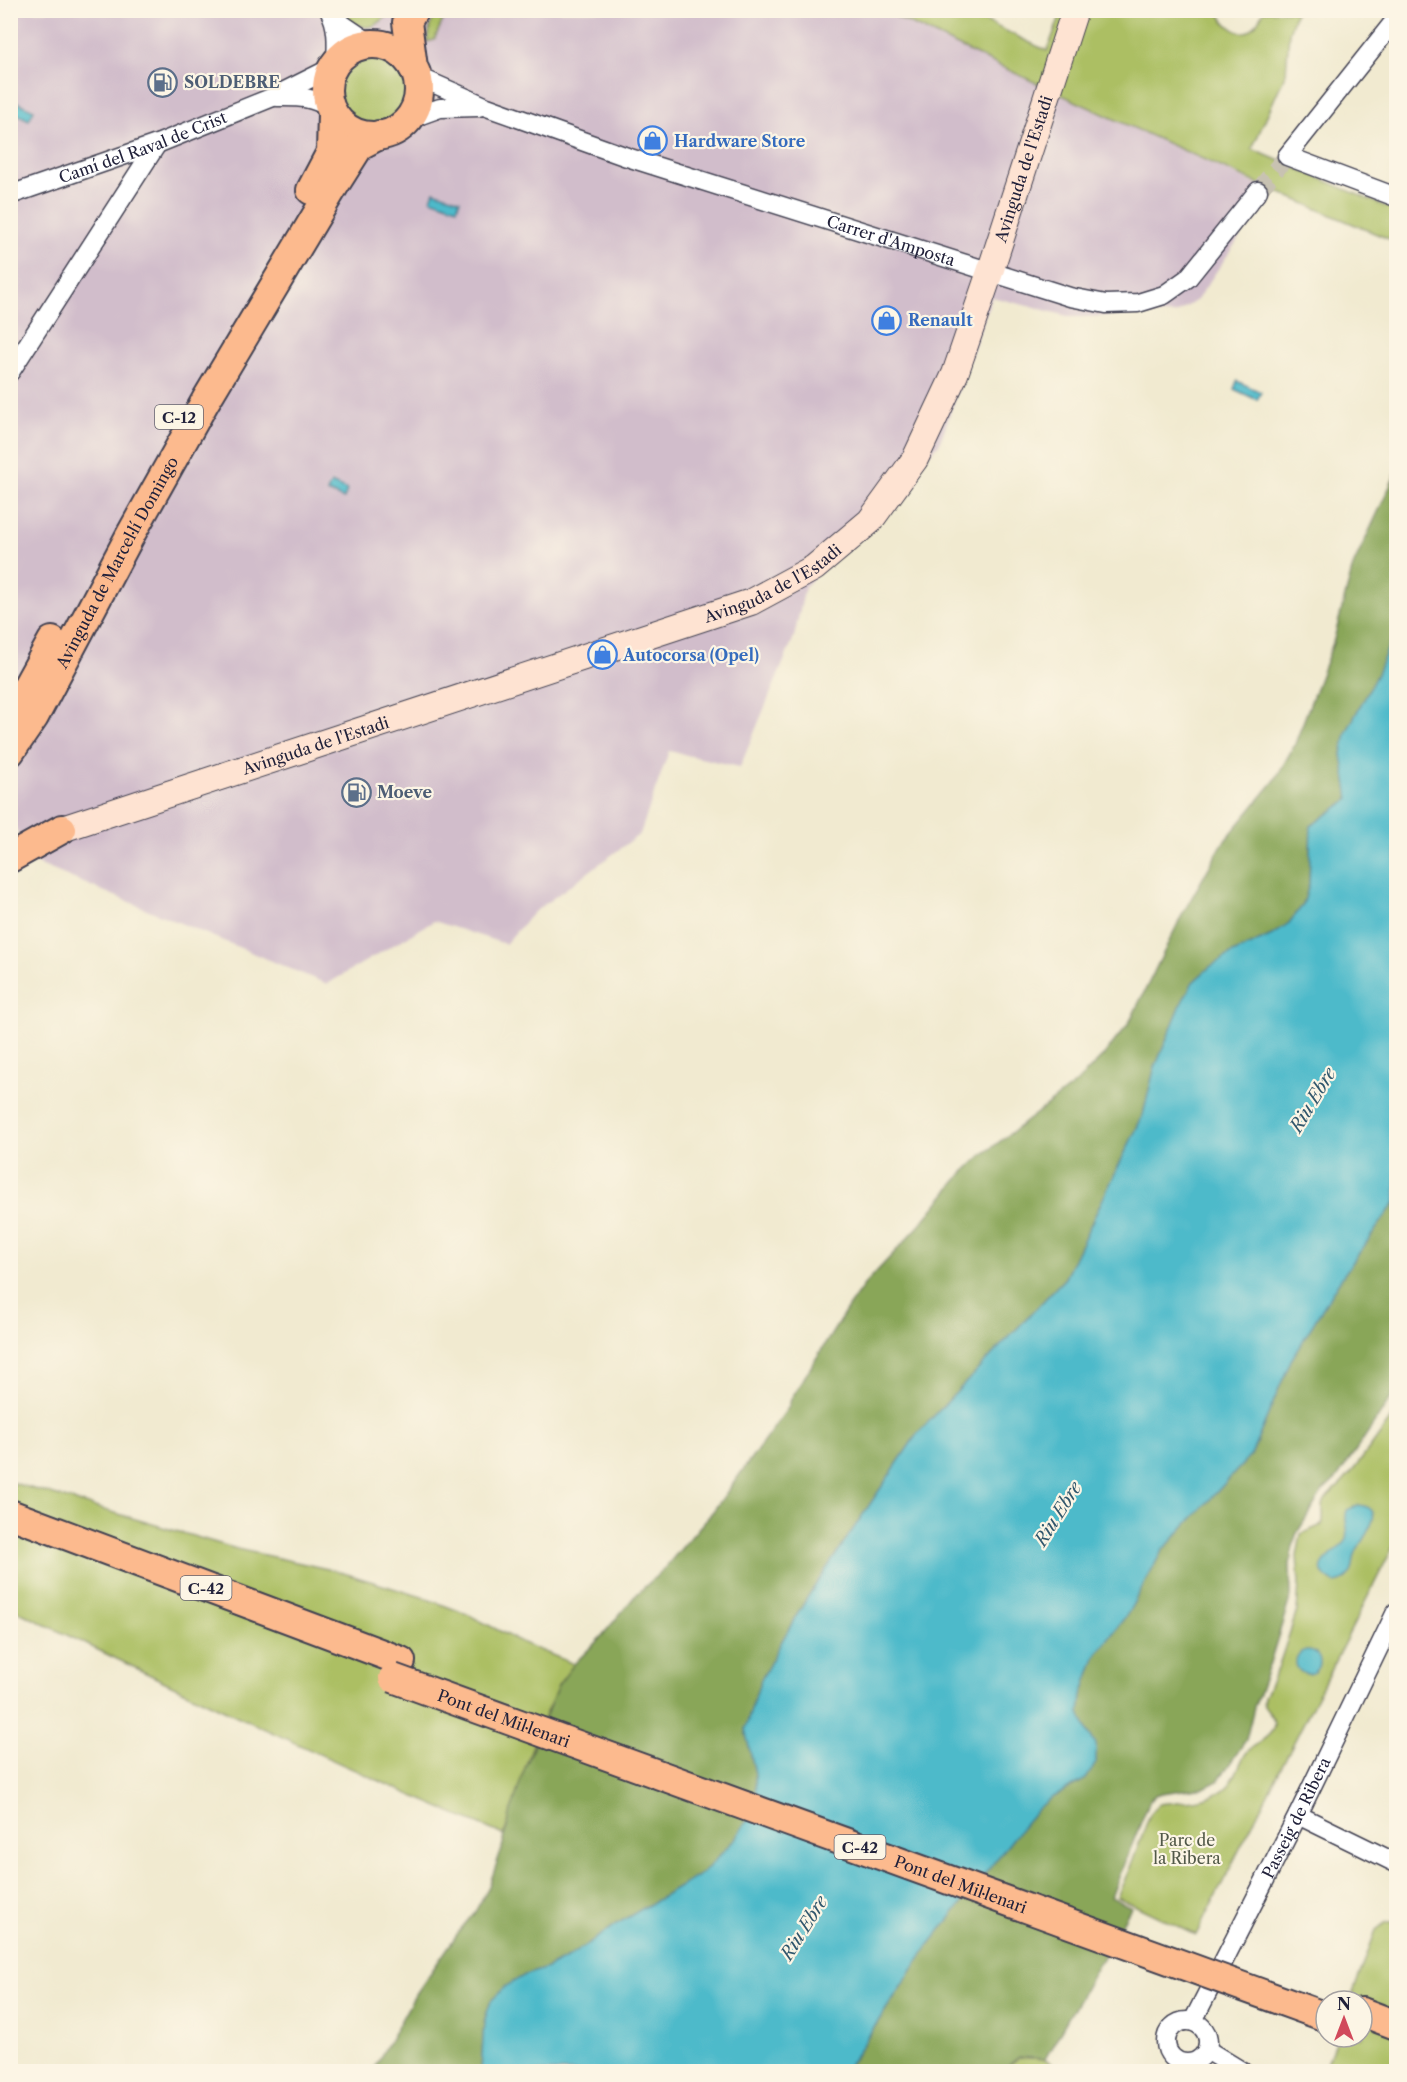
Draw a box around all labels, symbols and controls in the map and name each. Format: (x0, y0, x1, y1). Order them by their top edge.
fuel station icon: SOLDEBRE (147, 66, 179, 98)
place label: SOLDEBRE (184, 72, 280, 92)
street label: Avinguda de l'Estadi (990, 93, 1057, 246)
street label: Camí del Raval de Crist (56, 107, 230, 187)
shop icon: Hardware Store (637, 125, 669, 157)
place label: Hardware Store (674, 131, 806, 151)
street label: Carrer d'Amposta (824, 211, 958, 270)
shop icon: Renault (871, 304, 903, 336)
place label: Renault (908, 310, 973, 330)
road number: C-12 (155, 405, 203, 429)
street label: Avinguda de Marcel·lí Domingo (51, 453, 182, 673)
street label: Avinguda de l'Estadi (700, 539, 845, 627)
shop icon: Autocorsa (Opel) (586, 639, 618, 671)
place label: Autocorsa (Opel) (622, 645, 759, 665)
street label: Avinguda de l'Estadi (239, 712, 391, 779)
fuel station icon: Moeve (340, 776, 372, 808)
place label: Moeve (377, 782, 432, 802)
water label: Riu Ebre (1284, 1063, 1341, 1138)
water label: Riu Ebre (1029, 1477, 1087, 1552)
road number: C-42 (180, 1576, 232, 1600)
street label: Pont del Mil·lenari (435, 1685, 573, 1752)
street label: Passeig de Ribera (1258, 1753, 1335, 1881)
park label: Parc de la Ribera (1153, 1830, 1221, 1868)
road number: C-42 (834, 1835, 886, 1859)
street label: Pont del Mil·lenari (892, 1851, 1030, 1918)
water label: Riu Ebre (775, 1891, 833, 1966)
north arrow (1314, 1989, 1374, 2049)
text: N (1337, 1994, 1351, 2014)

